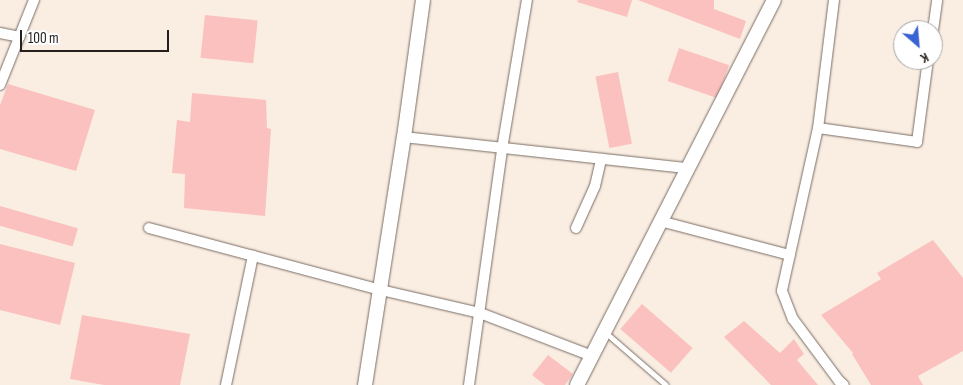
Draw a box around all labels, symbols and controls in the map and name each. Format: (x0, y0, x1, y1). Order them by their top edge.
scale bar (22, 20, 171, 52)
north arrow (893, 20, 943, 70)
text: 100 m (28, 29, 59, 48)
text: K (918, 49, 932, 67)

